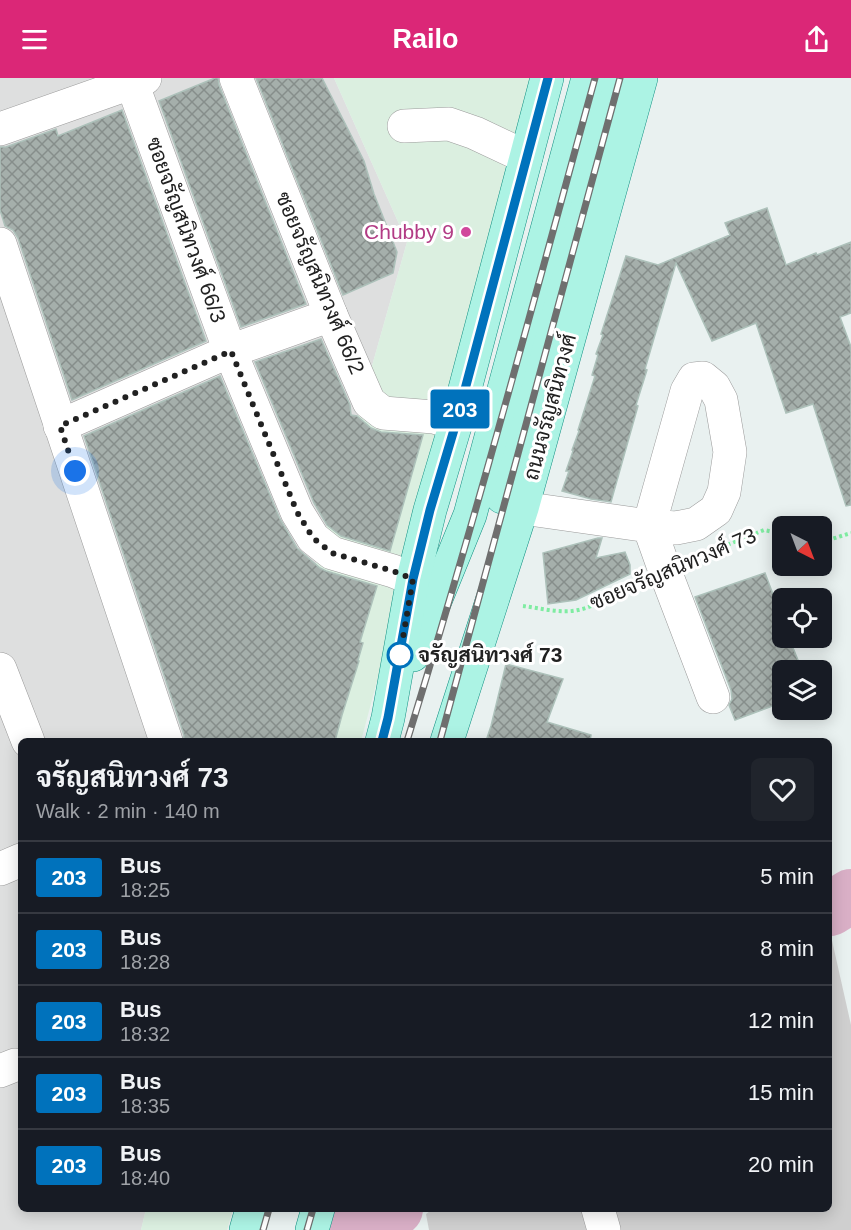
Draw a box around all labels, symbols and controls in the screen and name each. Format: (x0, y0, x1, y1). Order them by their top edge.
icon: menu (18, 23, 51, 56)
icon: share (800, 23, 833, 56)
text: Railo (392, 24, 459, 54)
street label: ซอยจรัญสนิทวงศ์ 66/3 (141, 133, 233, 326)
street label: ซอยจรัญสนิทวงศ์ 66/2 (271, 188, 371, 378)
place label: Chubby 9 (364, 220, 454, 243)
marker: Chubby 9 (459, 225, 473, 239)
street label: ถนนจรัญสนิทวงศ์ (517, 331, 581, 483)
line badge: 203 (426, 390, 494, 428)
text: 203 (442, 398, 478, 421)
your location (60, 456, 90, 486)
north arrow (772, 516, 832, 576)
map controls (772, 516, 832, 720)
street label: ซอยจรัญสนิทวงศ์ 73 (586, 521, 760, 615)
button: locate (772, 588, 832, 648)
marker: จรัญสนิทวงศ์ 73 (387, 642, 413, 668)
place label: จรัญสนิทวงศ์ 73 (418, 642, 562, 668)
button: layers (772, 660, 832, 720)
button: heart (751, 758, 814, 821)
text: จรัญสนิทวงศ์ 73 (36, 762, 229, 793)
text: Walk · 2 min · 140 m (36, 800, 220, 822)
text: Bus (120, 853, 162, 878)
text: 5 min (760, 864, 814, 889)
text: 203 (51, 866, 87, 889)
text: 18:25 (120, 879, 170, 901)
text: Bus (120, 925, 162, 950)
text: 8 min (760, 936, 814, 961)
text: 203 (51, 938, 87, 961)
text: 18:28 (120, 951, 170, 973)
text: Bus (120, 997, 162, 1022)
text: 12 min (748, 1008, 814, 1033)
text: 203 (51, 1010, 87, 1033)
text: 18:32 (120, 1023, 170, 1045)
text: Bus (120, 1069, 162, 1094)
text: 15 min (748, 1080, 814, 1105)
text: 203 (51, 1082, 87, 1105)
text: 18:35 (120, 1095, 170, 1117)
text: Bus (120, 1141, 162, 1166)
text: 20 min (748, 1152, 814, 1177)
text: 203 (51, 1154, 87, 1177)
text: 18:40 (120, 1167, 170, 1189)

